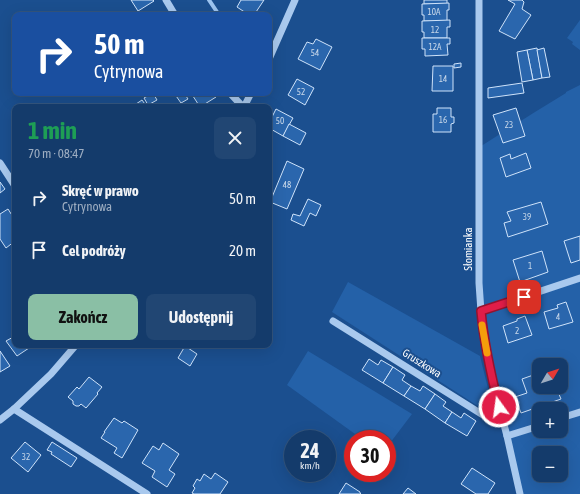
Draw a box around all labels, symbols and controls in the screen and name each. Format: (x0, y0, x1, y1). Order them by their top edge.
house number: 10A (428, 7, 441, 17)
house number: 12 (431, 25, 439, 35)
icon: right (28, 28, 80, 80)
text: 50 m (94, 28, 144, 60)
house number: 12A (429, 42, 442, 52)
house number: 54 (311, 48, 319, 58)
text: Cytrynowa (94, 61, 163, 82)
house number: 14 (439, 74, 447, 84)
house number: 52 (297, 87, 305, 97)
house number: 16 (439, 115, 447, 125)
house number: 50 (276, 116, 284, 126)
text: 1 min (28, 117, 77, 144)
button: close (214, 117, 256, 159)
house number: 23 (505, 120, 513, 130)
text: 70 m · 08:47 (28, 146, 84, 161)
house number: 48 (283, 180, 291, 190)
text: Skręć w prawo (62, 182, 139, 199)
icon: right (28, 187, 50, 209)
text: 50 m (229, 190, 256, 207)
text: Cytrynowa (62, 199, 112, 214)
house number: 39 (523, 212, 531, 222)
street label: Słomianka (462, 227, 474, 271)
icon: arrive (28, 239, 50, 261)
text: Cel podróży (62, 242, 126, 259)
text: 20 m (229, 242, 256, 259)
house number: 1 (528, 261, 532, 271)
pin (507, 280, 541, 314)
icon: arrive (513, 286, 535, 308)
button: Zakończ (28, 294, 138, 340)
button: Udostępnij (146, 294, 256, 340)
house number: 4 (556, 312, 560, 322)
house number: 2 (515, 326, 519, 336)
street label: Gruszkowa (400, 346, 444, 380)
north arrow (532, 358, 568, 394)
map controls (532, 358, 568, 482)
position arrow (478, 386, 520, 428)
button: + (532, 402, 568, 438)
speed limit sign: 30 (344, 430, 396, 482)
text: 24 (301, 439, 319, 462)
button: − (532, 446, 568, 482)
house number: 32 (22, 452, 30, 462)
text: km/h (300, 460, 320, 471)

